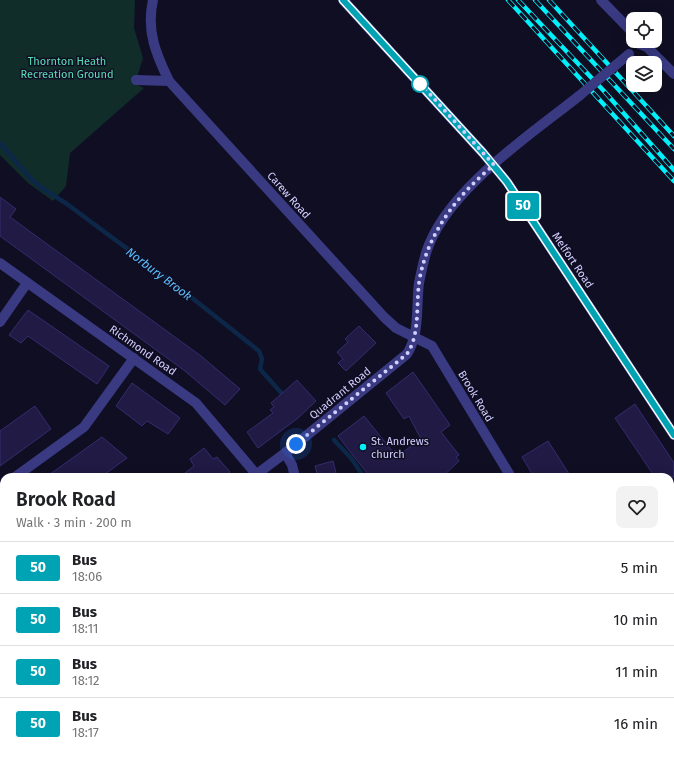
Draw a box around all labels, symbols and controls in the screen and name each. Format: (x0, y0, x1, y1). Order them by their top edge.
map controls (626, 12, 662, 92)
button: locate (626, 12, 662, 48)
park label: Thornton Heath Recreation Ground (20, 55, 114, 81)
button: layers (626, 56, 662, 92)
unlabelled marker (411, 75, 429, 93)
street label: Carew Road (264, 169, 313, 221)
line badge: 50 (505, 193, 541, 219)
text: 50 (515, 197, 531, 214)
street label: Melfort Road (549, 230, 596, 291)
water label: Norbury Brook (123, 245, 195, 304)
street label: Richmond Road (107, 323, 179, 378)
street label: Quadrant Road (307, 365, 374, 422)
street label: Brook Road (455, 368, 496, 424)
your location (286, 434, 306, 454)
place label: St. Andrews church (371, 435, 429, 461)
marker: St. Andrews church (358, 442, 368, 452)
button: heart (616, 486, 658, 528)
text: Brook Road (16, 488, 116, 511)
text: Walk · 3 min · 200 m (16, 515, 132, 530)
text: Bus (72, 551, 97, 569)
text: 50 (30, 559, 46, 576)
text: 5 min (621, 559, 658, 577)
text: 18:06 (72, 569, 102, 584)
text: Bus (72, 603, 97, 621)
text: 50 (30, 611, 46, 628)
text: 10 min (613, 611, 658, 629)
text: 18:11 (72, 621, 98, 636)
text: Bus (72, 655, 97, 673)
text: 50 (30, 663, 46, 680)
text: 11 min (615, 663, 658, 681)
text: 18:12 (72, 673, 99, 688)
text: Bus (72, 707, 97, 725)
text: 50 (30, 715, 46, 732)
text: 16 min (614, 715, 658, 733)
text: 18:17 (72, 725, 99, 740)

